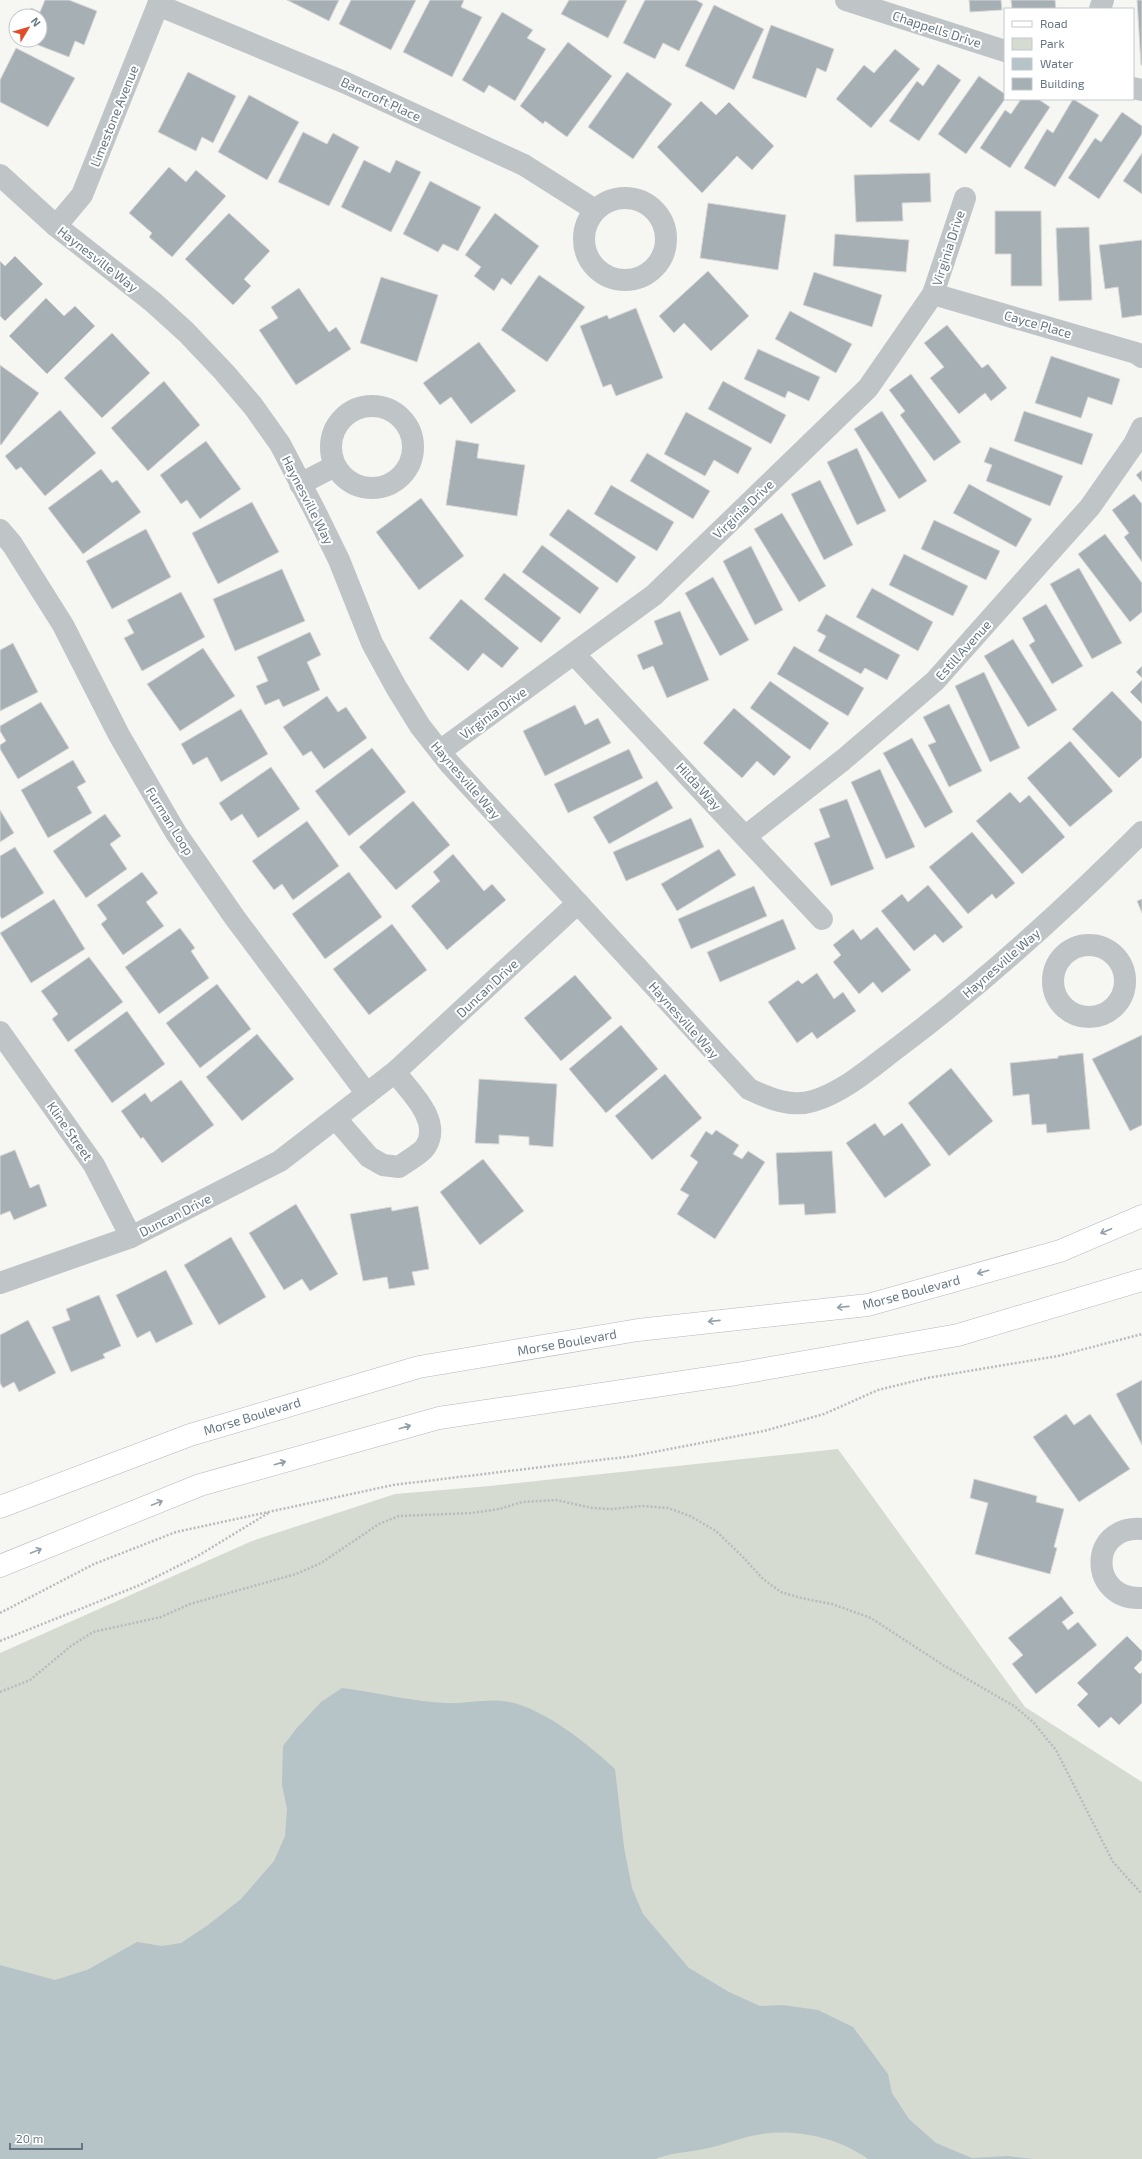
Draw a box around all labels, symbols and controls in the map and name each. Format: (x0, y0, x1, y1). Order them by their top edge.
street label: Chappells Drive (891, 7, 983, 51)
north arrow (8, 8, 48, 48)
legend (1004, 8, 1134, 100)
text: N (29, 14, 44, 29)
text: Road (1040, 16, 1068, 30)
text: Park (1040, 36, 1065, 50)
text: Water (1040, 56, 1074, 70)
street label: Limestone Avenue (86, 63, 142, 169)
street label: Bancroft Place (339, 74, 423, 124)
text: Building (1040, 76, 1085, 90)
street label: Virginia Drive (928, 208, 968, 288)
street label: Haynesville Way (55, 223, 141, 295)
street label: Cayce Place (1002, 307, 1074, 341)
street label: Haynesville Way (279, 453, 337, 547)
street label: Virginia Drive (709, 476, 777, 542)
street label: Estill Avenue (932, 617, 994, 683)
street label: Virginia Drive (457, 683, 529, 743)
street label: Haynesville Way (428, 738, 504, 822)
street label: Hilda Way (673, 759, 725, 813)
street label: Furman Loop (143, 784, 197, 858)
street label: Haynesville Way (959, 925, 1043, 1001)
street label: Duncan Drive (453, 955, 521, 1021)
street label: Haynesville Way (645, 978, 723, 1062)
street label: Kline Street (44, 1098, 96, 1164)
street label: Duncan Drive (136, 1190, 214, 1240)
one-way arrow (1100, 1228, 1112, 1236)
one-way arrow (977, 1269, 990, 1276)
street label: Morse Boulevard (860, 1271, 962, 1313)
one-way arrow (837, 1304, 850, 1311)
one-way arrow (708, 1318, 721, 1325)
street label: Morse Boulevard (516, 1325, 618, 1359)
street label: Morse Boulevard (202, 1394, 302, 1438)
one-way arrow (399, 1423, 412, 1431)
one-way arrow (273, 1458, 286, 1466)
one-way arrow (150, 1498, 162, 1506)
one-way arrow (30, 1547, 42, 1555)
scale bar (10, 2125, 82, 2151)
text: 20 m (16, 2131, 43, 2145)

